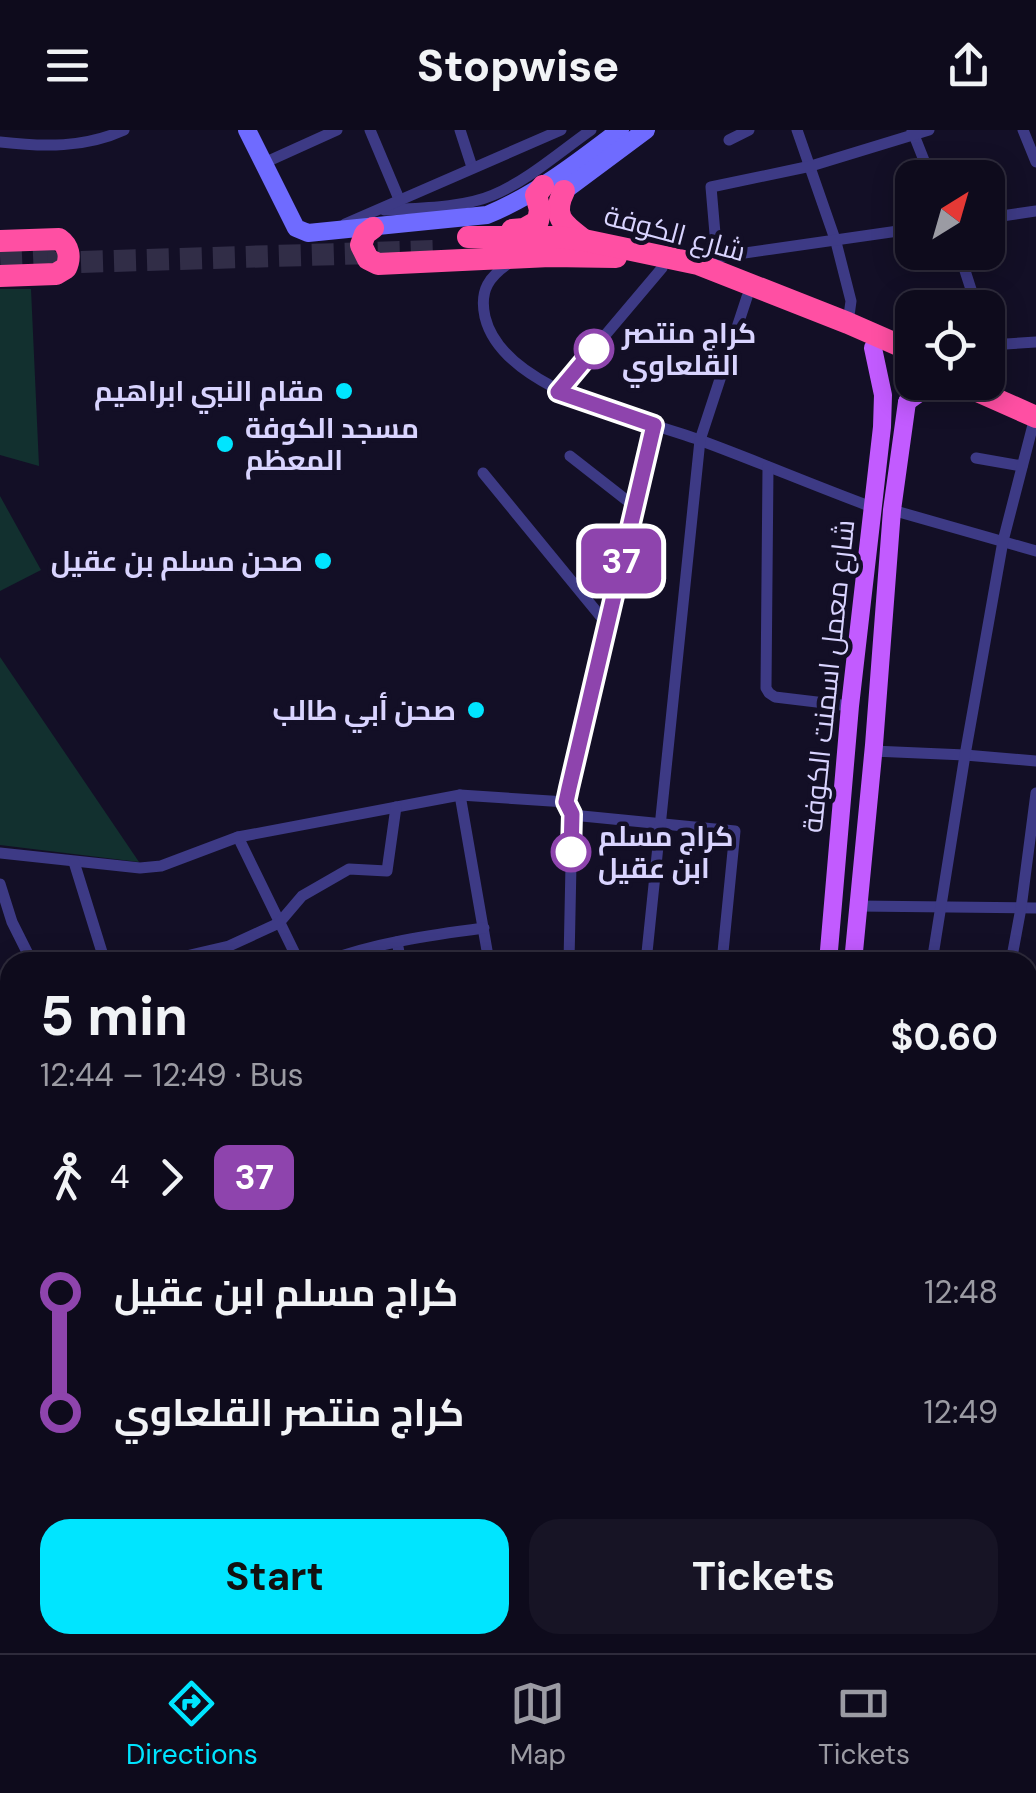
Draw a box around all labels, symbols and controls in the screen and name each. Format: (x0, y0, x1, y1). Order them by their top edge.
text: Stopwise (417, 36, 619, 95)
icon: menu (40, 38, 95, 93)
icon: share (941, 38, 996, 93)
north arrow (895, 160, 1005, 270)
map controls (895, 160, 1005, 400)
street label: شارع الكوفة (600, 197, 750, 270)
button: locate (895, 290, 1005, 400)
place label: كراج منتصر القلعاوي (621, 315, 756, 388)
marker: كراج منتصر القلعاوي (575, 330, 613, 368)
place label: مقام النبي ابراهيم (94, 373, 324, 414)
marker: مقام النبي ابراهيم (333, 380, 355, 402)
place label: مسجد الكوفة المعظم (245, 410, 419, 480)
marker: مسجد الكوفة المعظم (214, 433, 236, 455)
street label: شارع معمل اسمنت الكوفة (794, 518, 863, 834)
line badge: 37 (576, 528, 666, 594)
text: 37 (601, 538, 641, 584)
place label: صحن مسلم بن عقيل (51, 543, 303, 581)
marker: صحن مسلم بن عقيل (312, 550, 334, 572)
place label: صحن أبي طالب (272, 692, 456, 733)
marker: صحن أبي طالب (465, 699, 487, 721)
place label: كراج مسلم ابن عقيل (598, 818, 734, 887)
marker: كراج مسلم ابن عقيل (552, 833, 590, 871)
text: 5 min (40, 980, 188, 1052)
text: $0.60 (891, 1012, 998, 1062)
text: 12:44 – 12:49 · Bus (40, 1054, 304, 1096)
icon: walk (40, 1150, 95, 1205)
icon: forward (144, 1150, 199, 1205)
text: 37 (234, 1154, 274, 1200)
text: 4 (110, 1156, 129, 1198)
text: كراج مسلم ابن عقيل (114, 1268, 458, 1318)
text: 12:48 (924, 1271, 998, 1313)
text: كراج منتصر القلعاوي (114, 1388, 464, 1438)
text: 12:49 (924, 1391, 998, 1433)
button: Start (40, 1519, 509, 1634)
button: Tickets (529, 1519, 998, 1634)
tab: Directions (126, 1676, 258, 1773)
tab: Map (510, 1676, 566, 1773)
tab: Tickets (818, 1676, 910, 1773)

